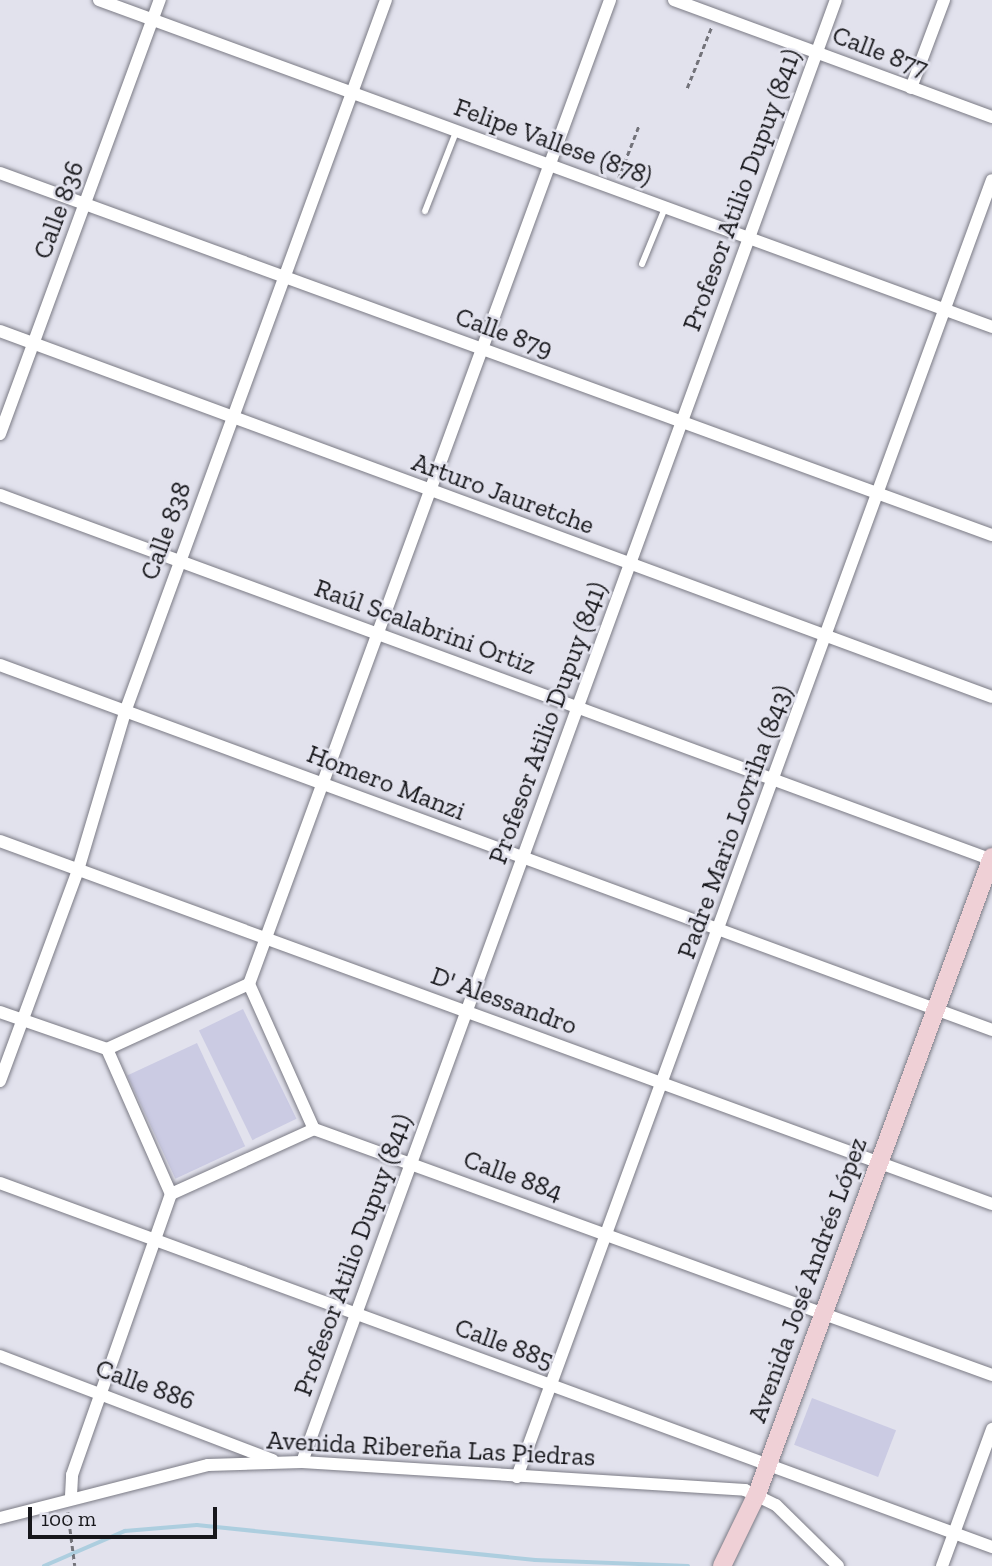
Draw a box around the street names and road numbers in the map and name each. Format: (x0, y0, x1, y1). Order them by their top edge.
street label: Calle 877 (828, 20, 932, 84)
street label: Profesor Atilio Dupuy (841) (676, 44, 808, 336)
street label: Felipe Vallese (878) (449, 92, 657, 192)
street label: Calle 836 (27, 157, 91, 263)
street label: Calle 879 (451, 301, 557, 365)
street label: Arturo Jauretche (407, 447, 599, 541)
street label: Calle 838 (134, 478, 198, 584)
street label: Raúl Scalabrini Ortiz (310, 573, 540, 681)
street label: Profesor Atilio Dupuy (841) (482, 577, 614, 869)
street label: Padre Mario Lovriha (843) (671, 681, 799, 963)
street label: Homero Manzi (303, 739, 469, 827)
street label: D' Alessandro (426, 960, 582, 1042)
street label: Profesor Atilio Dupuy (841) (287, 1109, 419, 1401)
street label: Avenida José Andrés López (742, 1133, 874, 1427)
street label: Calle 884 (459, 1144, 567, 1208)
street label: Calle 885 (450, 1312, 558, 1376)
street label: Calle 886 (91, 1353, 199, 1417)
street label: Avenida Ribereña Las Piedras (266, 1425, 596, 1473)

